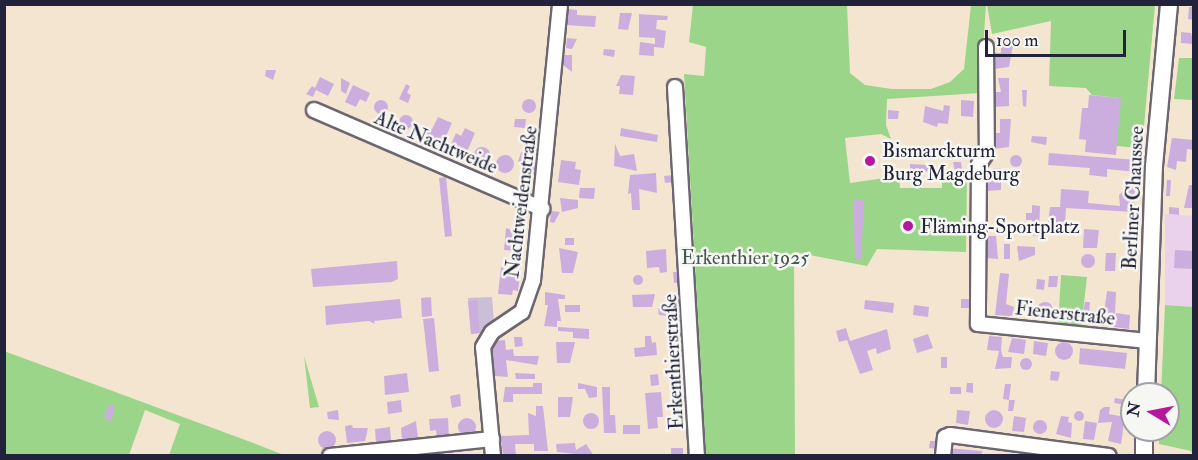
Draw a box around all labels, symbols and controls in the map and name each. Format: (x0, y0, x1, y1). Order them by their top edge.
scale bar (988, 18, 1129, 56)
text: 100 m (996, 29, 1039, 52)
street label: Alte Nachtweide (371, 105, 501, 179)
street label: Nachtweidenstraße (500, 125, 542, 279)
street label: Berliner Chaussee (1117, 126, 1149, 270)
place label: Bismarckturm Burg Magdeburg (882, 138, 1020, 185)
marker: Bismarckturm Burg Magdeburg (863, 154, 877, 168)
place label: Fläming-Sportplatz (920, 214, 1080, 238)
marker: Fläming-Sportplatz (901, 219, 915, 233)
park label: Erkenthier 1925 (681, 245, 809, 269)
street label: Erkenthierstraße (657, 294, 689, 430)
street label: Fienerstraße (1014, 296, 1116, 330)
north arrow (1120, 382, 1180, 442)
text: N (1123, 400, 1145, 418)

